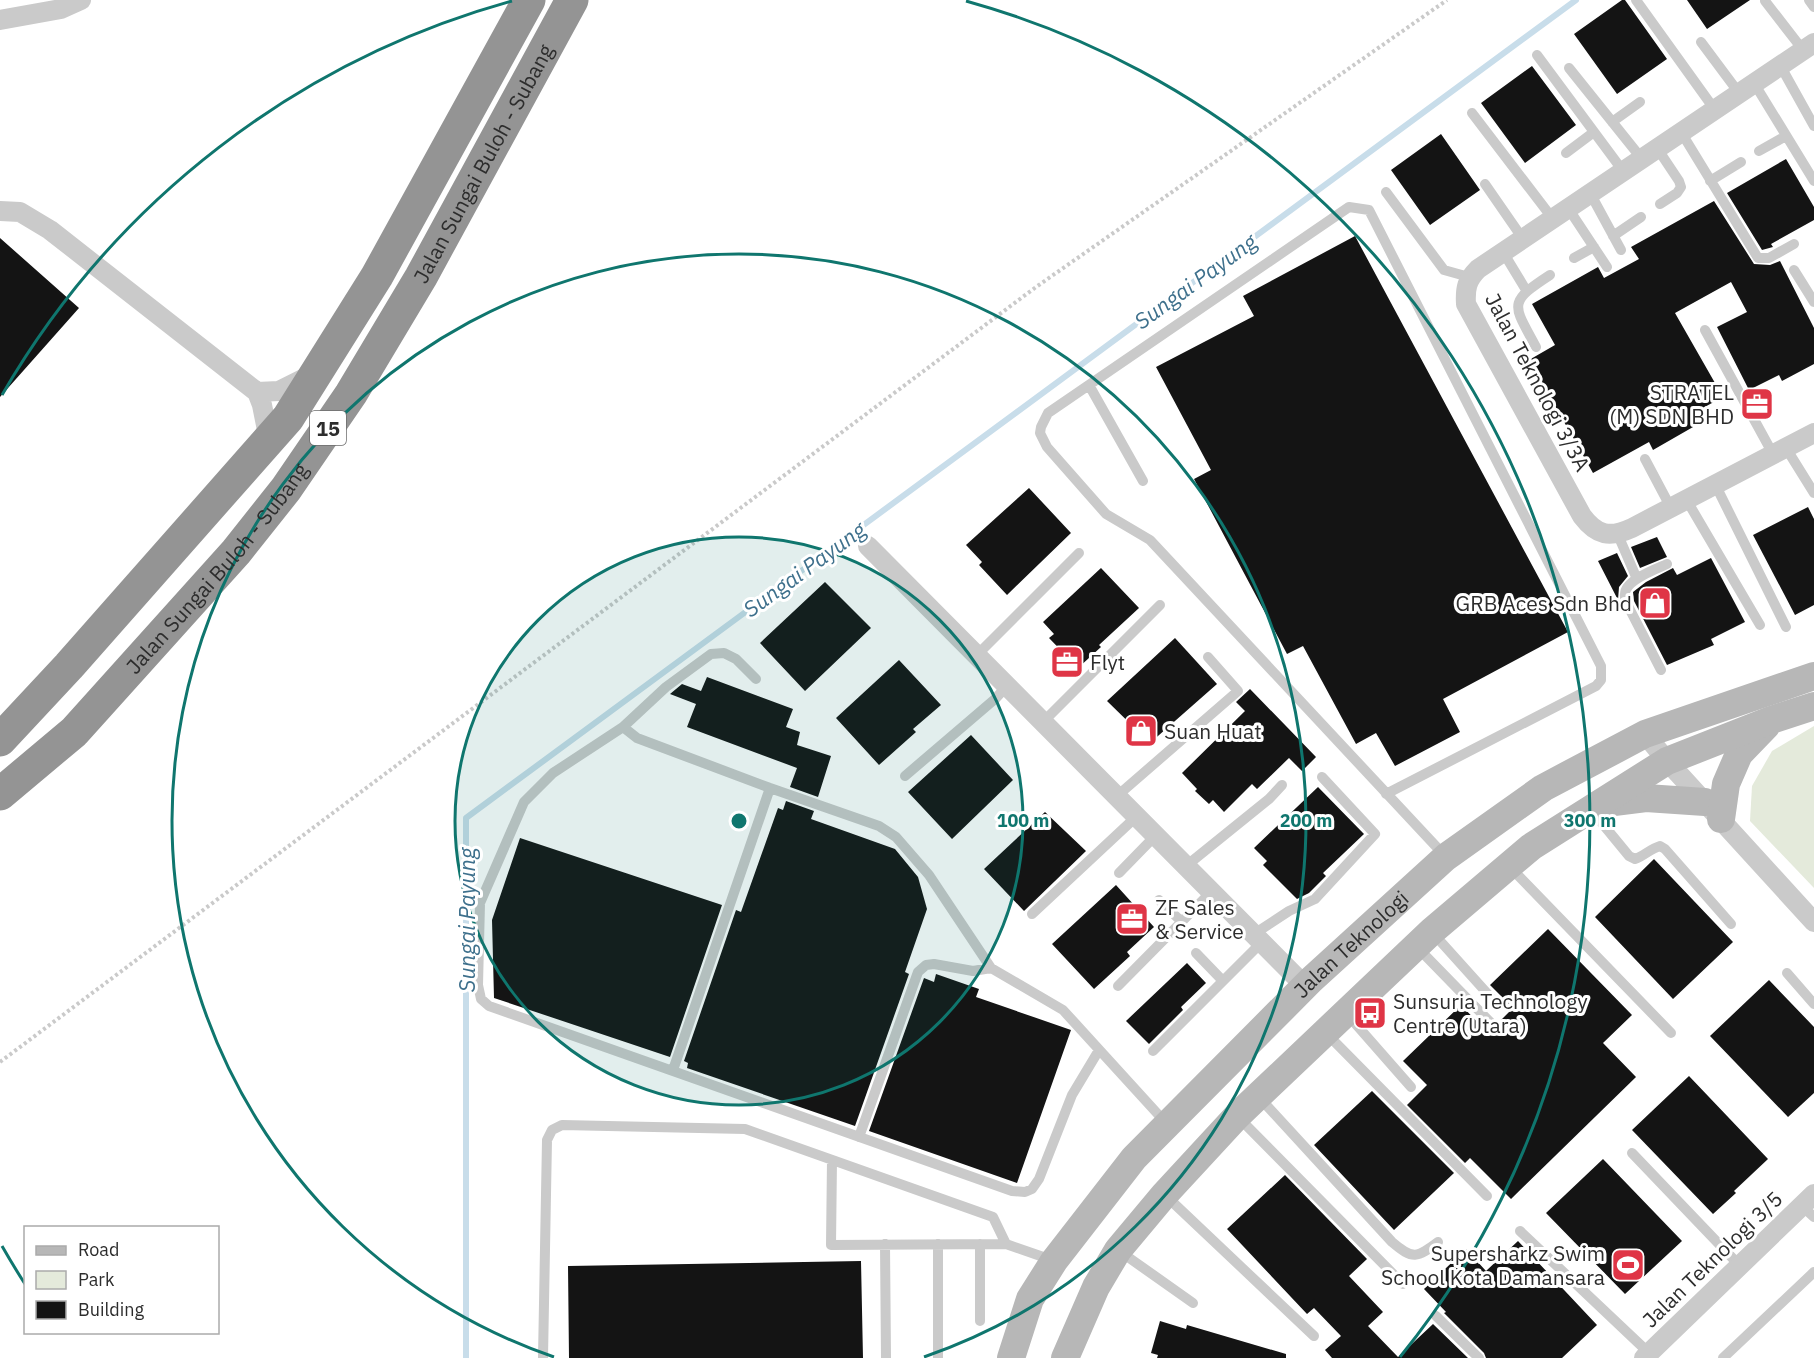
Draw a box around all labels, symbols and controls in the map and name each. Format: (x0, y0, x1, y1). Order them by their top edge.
street label: Jalan Sungai Buloh - Subang (406, 39, 559, 288)
water label: Sungai Payung (1128, 226, 1263, 335)
street label: Jalan Teknologi 3/3A (1479, 288, 1597, 476)
place label: STRATEL (M) SDN BHD (1609, 378, 1734, 430)
office icon: STRATEL (M) SDN BHD (1739, 386, 1775, 422)
road number: 15 (310, 411, 346, 445)
street label: Jalan Sungai Buloh - Subang (119, 457, 314, 679)
water label: Sungai Payung (737, 514, 872, 623)
shop icon: GRB Aces Sdn Bhd (1637, 585, 1673, 621)
place label: GRB Aces Sdn Bhd (1456, 589, 1632, 617)
office icon: Flyt (1049, 644, 1085, 680)
place label: Flyt (1090, 648, 1125, 676)
shop icon: Suan Huat (1123, 713, 1159, 749)
place label: Suan Huat (1164, 717, 1262, 745)
text: 100 m (997, 809, 1049, 832)
text: 200 m (1280, 809, 1332, 832)
text: 300 m (1564, 809, 1616, 832)
centre of rings (729, 811, 749, 831)
water label: Sungai Payung (452, 847, 481, 992)
street label: Jalan Teknologi (1287, 884, 1414, 1004)
place label: ZF Sales & Service (1155, 893, 1244, 945)
office icon: ZF Sales & Service (1114, 901, 1150, 937)
place label: Sunsuria Technology Centre (Utara) (1393, 987, 1588, 1039)
bus stop icon: Sunsuria Technology Centre (Utara) (1352, 995, 1388, 1031)
street label: Jalan Teknologi 3/5 (1636, 1185, 1788, 1333)
legend (24, 1226, 219, 1334)
text: Road (78, 1238, 119, 1261)
place label: Supersharkz Swim School Kota Damansara (1381, 1239, 1605, 1291)
sports icon: Supersharkz Swim School Kota Damansara (1610, 1247, 1646, 1283)
text: Park (78, 1268, 115, 1291)
text: Building (78, 1298, 145, 1321)

